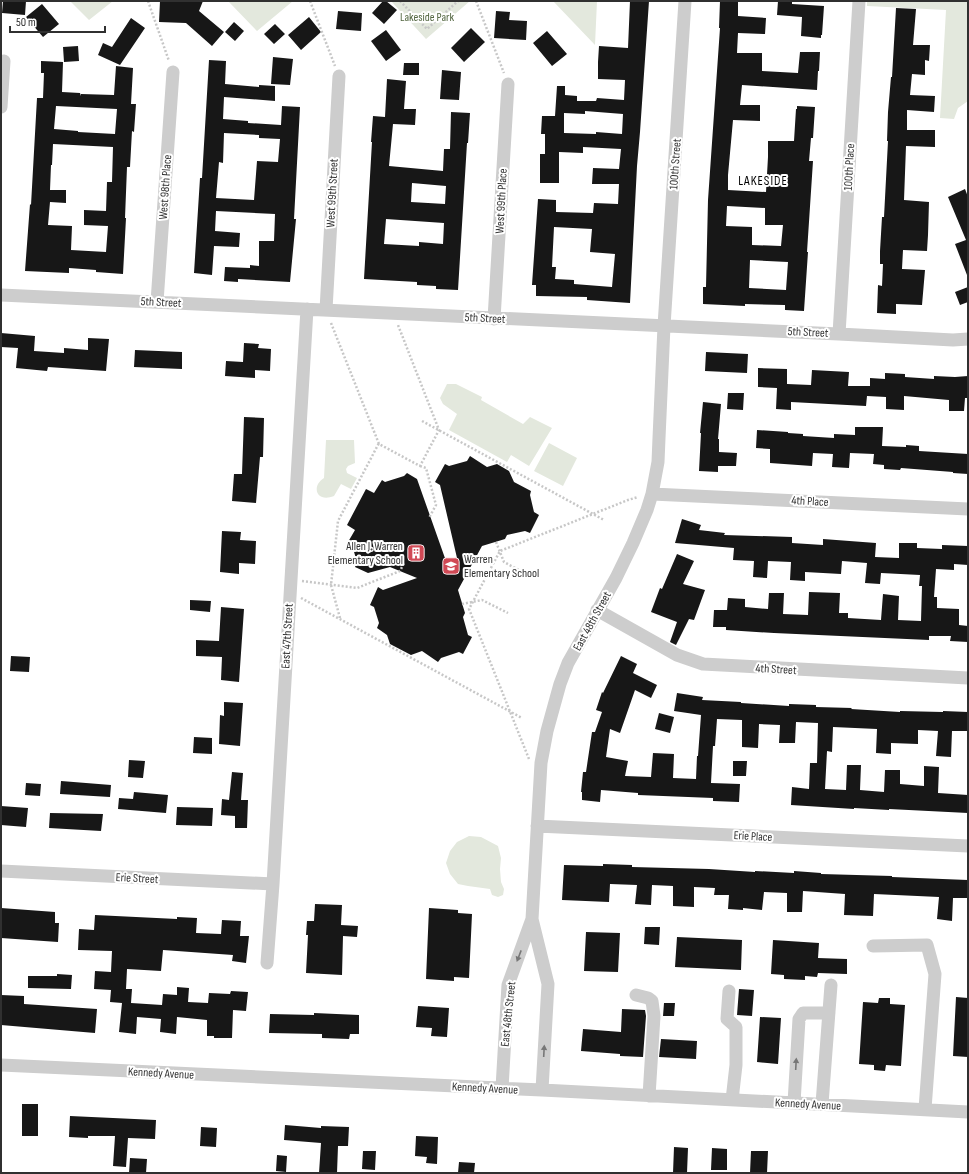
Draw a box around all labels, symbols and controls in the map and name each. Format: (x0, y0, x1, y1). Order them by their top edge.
scale bar (10, 8, 105, 34)
park label: Lakeside Park (400, 10, 454, 25)
text: 50 m (16, 15, 36, 30)
street label: 100th Street (666, 138, 685, 190)
street label: 100th Place (841, 143, 858, 191)
street label: West 98th Place (156, 154, 175, 220)
street label: West 99th Street (323, 158, 342, 228)
street label: West 99th Place (492, 168, 511, 234)
district label: LAKESIDE (738, 173, 788, 189)
street label: 5th Street (140, 294, 182, 311)
street label: 5th Street (464, 310, 506, 327)
street label: 5th Street (787, 324, 829, 341)
street label: 4th Place (791, 493, 829, 510)
place label: Allen J. Warren Elementary School (328, 539, 403, 568)
building icon: Allen J. Warren Elementary School (406, 543, 426, 563)
place label: Warren Elementary School (464, 552, 539, 581)
school or university icon: Warren Elementary School (441, 556, 461, 576)
street label: East 48th Street (570, 589, 615, 654)
street label: East 47th Street (278, 603, 297, 669)
street label: 4th Street (755, 661, 797, 678)
street label: Erie Place (733, 828, 773, 845)
street label: Erie Street (115, 870, 159, 887)
one-way arrow (515, 950, 521, 962)
street label: East 48th Street (498, 980, 519, 1047)
one-way arrow (541, 1045, 548, 1057)
one-way arrow (793, 1058, 800, 1070)
street label: Kennedy Avenue (128, 1064, 195, 1083)
street label: Kennedy Avenue (452, 1079, 519, 1098)
street label: Kennedy Avenue (775, 1095, 842, 1114)

